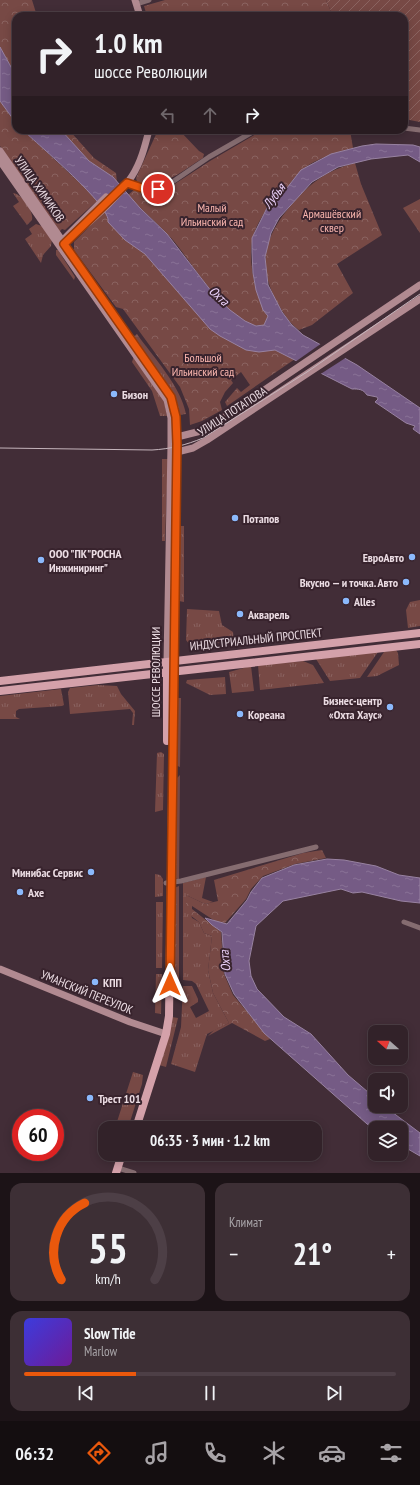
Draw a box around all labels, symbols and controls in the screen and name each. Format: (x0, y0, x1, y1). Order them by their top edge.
text: 1.0 km (94, 24, 163, 61)
icon: right (28, 28, 80, 80)
text: шоссе Революции (94, 60, 208, 83)
icon: left (157, 104, 179, 126)
icon: ahead (199, 104, 221, 126)
icon: right (241, 104, 263, 126)
street label: УЛИЦА ХИМИКОВ (12, 153, 68, 225)
pin (141, 172, 175, 206)
icon: arrive (147, 178, 169, 200)
water label: Лубья (258, 179, 290, 213)
park label: Малый Ильинский сад (181, 200, 244, 229)
park label: Армашёвский сквер (303, 206, 361, 235)
water label: Охта (205, 282, 233, 310)
park label: Большой Ильинский сад (172, 350, 235, 379)
street label: УЛИЦА ПОТАПОВА (195, 383, 270, 439)
place label: Бизон (122, 387, 148, 402)
marker: Бизон (109, 389, 119, 399)
place label: Потапов (243, 511, 279, 526)
marker: Потапов (230, 513, 240, 523)
place label: ООО "ПК"РОСНА Инжиниринг" (49, 546, 122, 575)
place label: ЕвроАвто (363, 550, 405, 565)
marker: ЕвроАвто (407, 552, 417, 562)
marker: ООО "ПК"РОСНА Инжиниринг" (36, 555, 46, 565)
place label: Вкусно — и точка. Авто (300, 575, 399, 590)
marker: Вкусно — и точка. Авто (401, 577, 411, 587)
place label: Alles (353, 594, 375, 609)
marker: Alles (341, 596, 351, 606)
place label: Акварель (247, 607, 290, 622)
marker: Акварель (235, 609, 245, 619)
street label: ИНДУСТРИАЛЬНЫЙ ПРОСПЕКТ (189, 625, 324, 653)
street label: ШОССЕ РЕВОЛЮЦИИ (148, 627, 163, 717)
place label: Бизнес-центр «Охта Хаус» (323, 693, 383, 722)
marker: Бизнес-центр «Охта Хаус» (385, 702, 395, 712)
place label: Кореана (248, 707, 285, 722)
marker: Кореана (235, 709, 245, 719)
place label: Минибас Сервис (12, 865, 84, 880)
marker: Минибас Сервис (86, 867, 96, 877)
place label: Ахе (27, 885, 44, 900)
marker: Ахе (15, 887, 25, 897)
water label: Охта (215, 949, 235, 973)
position arrow (149, 963, 191, 1005)
street label: УМАНСКИЙ ПЕРЕУЛОК (39, 967, 135, 1017)
place label: КПП (103, 975, 122, 990)
marker: КПП (90, 977, 100, 987)
north arrow (368, 1025, 408, 1065)
map controls (368, 1025, 408, 1161)
button: sound (368, 1073, 408, 1113)
place label: Трест 101 (98, 1091, 141, 1106)
marker: Трест 101 (85, 1093, 95, 1103)
speed limit sign: 60 (12, 1109, 64, 1161)
button: layers (368, 1121, 408, 1161)
text: 06:35 · 3 мин · 1.2 km (150, 1131, 270, 1150)
text: Климат (229, 1214, 262, 1231)
text: 55 (88, 1221, 127, 1274)
text: 21° (293, 1234, 332, 1273)
text: − (229, 1240, 238, 1268)
text: + (387, 1240, 396, 1268)
text: km/h (95, 1269, 120, 1288)
text: Slow Tide (84, 1324, 136, 1343)
text: Marlow (84, 1343, 117, 1360)
icon: previous (75, 1382, 97, 1404)
icon: pause (199, 1382, 221, 1404)
icon: next (323, 1382, 345, 1404)
icon: directions (85, 1439, 113, 1467)
icon: music (143, 1439, 171, 1467)
icon: phone (201, 1439, 229, 1467)
icon: climate (260, 1439, 288, 1467)
icon: car (318, 1439, 346, 1467)
icon: filters (377, 1439, 405, 1467)
text: 06:32 (15, 1442, 54, 1465)

